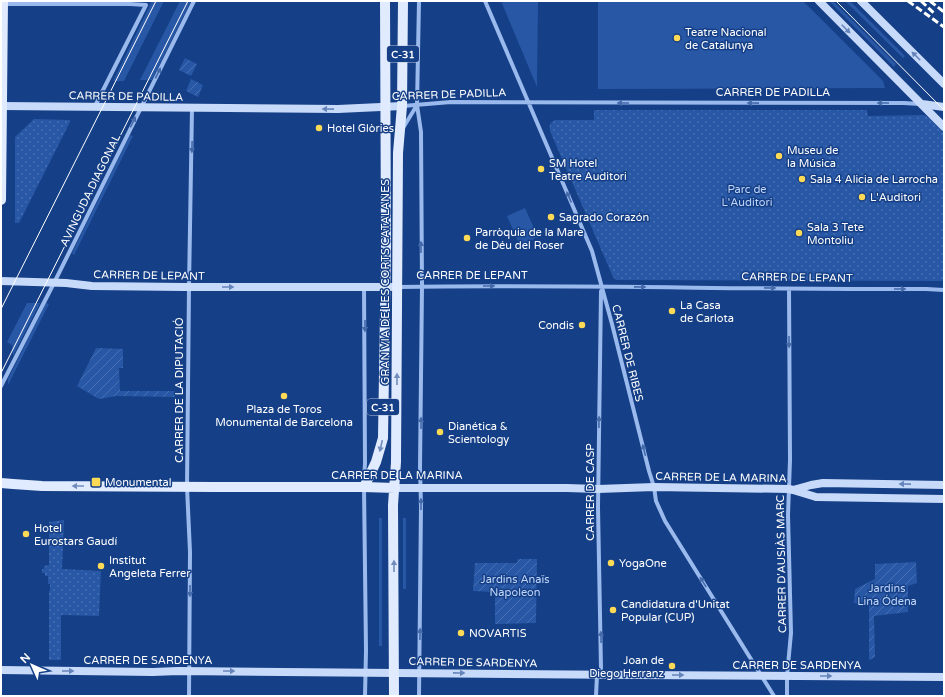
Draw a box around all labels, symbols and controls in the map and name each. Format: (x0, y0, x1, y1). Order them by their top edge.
one-way arrow (841, 24, 851, 34)
place label: Teatre Nacional de Catalunya (685, 26, 767, 52)
marker: Teatre Nacional de Catalunya (672, 33, 682, 43)
road number: C-31 (387, 46, 419, 62)
one-way arrow (911, 51, 921, 61)
one-way arrow (155, 67, 161, 79)
street label: CARRER DE PADILLA (392, 86, 506, 103)
street label: CARRER DE PADILLA (716, 86, 830, 99)
street label: CARRER DE PADILLA (69, 89, 183, 104)
one-way arrow (616, 100, 629, 106)
one-way arrow (746, 100, 759, 106)
one-way arrow (876, 100, 889, 106)
one-way arrow (321, 106, 334, 112)
one-way arrow (130, 117, 136, 128)
place label: Hotel Glòries (327, 122, 394, 135)
marker: Hotel Glòries (314, 123, 324, 133)
street label: AVINGUDA DIAGONAL (58, 131, 124, 248)
one-way arrow (189, 141, 195, 154)
place label: Museu de la Música (787, 144, 838, 170)
marker: Museu de la Música (774, 151, 784, 161)
place label: SM Hotel Teatre Auditori (549, 157, 627, 183)
marker: SM Hotel Teatre Auditori (536, 164, 546, 174)
place label: Sala 4 Alicia de Larrocha (810, 173, 938, 186)
marker: Sala 4 Alicia de Larrocha (797, 174, 807, 184)
street label: GRAN VIA DE LES CORTS CATALANES (379, 179, 392, 385)
park label: Parc de L'Auditori (722, 183, 772, 209)
place label: L'Auditori (870, 191, 921, 204)
one-way arrow (566, 192, 572, 203)
marker: L'Auditori (857, 192, 867, 202)
place label: Sagrado Corazón (559, 211, 649, 224)
marker: Sagrado Corazón (546, 212, 556, 222)
place label: Sala 3 Tete Montoliu (807, 221, 864, 247)
place label: Parròquia de la Mare de Déu del Roser (475, 226, 584, 252)
marker: Sala 3 Tete Montoliu (794, 228, 804, 238)
marker: Parròquia de la Mare de Déu del Roser (462, 233, 472, 243)
one-way arrow (418, 240, 424, 253)
street label: CARRER DE LEPANT (93, 268, 205, 283)
street label: CARRER DE LEPANT (416, 269, 528, 282)
street label: CARRER DE LEPANT (741, 270, 853, 285)
one-way arrow (483, 283, 496, 289)
one-way arrow (222, 284, 235, 290)
one-way arrow (634, 284, 647, 290)
one-way arrow (764, 285, 777, 291)
one-way arrow (894, 286, 907, 292)
place label: La Casa de Carlota (680, 299, 734, 325)
street label: CARRER DE RIBES (609, 303, 646, 403)
marker: La Casa de Carlota (667, 306, 677, 316)
street label: CARRER DE LA DIPUTACIÓ (172, 317, 186, 463)
place label: Condis (538, 319, 574, 332)
one-way arrow (362, 320, 368, 333)
marker: Condis (577, 320, 587, 330)
one-way arrow (786, 336, 793, 348)
one-way arrow (394, 372, 400, 385)
marker: Plaza de Toros Monumental de Barcelona (279, 391, 289, 401)
road number: C-31 (367, 399, 399, 415)
place label: Plaza de Toros Monumental de Barcelona (215, 403, 353, 429)
one-way arrow (596, 415, 602, 428)
one-way arrow (418, 416, 424, 429)
place label: Dianética & Scientology (448, 420, 509, 446)
marker: Dianética & Scientology (435, 427, 445, 437)
one-way arrow (377, 440, 383, 452)
street label: CARRER DE CASP (584, 443, 597, 541)
one-way arrow (640, 444, 646, 456)
street label: CARRER DE LA MARINA (331, 469, 463, 482)
street label: CARRER DE LA MARINA (655, 470, 787, 485)
marker: Monumental (90, 476, 102, 488)
place label: Monumental (105, 476, 172, 489)
one-way arrow (899, 481, 911, 488)
one-way arrow (71, 483, 84, 489)
street label: CARRER D'AUSIÀS MARC (773, 494, 789, 633)
one-way arrow (418, 497, 424, 510)
place label: Hotel Eurostars Gaudí (34, 522, 117, 548)
marker: Hotel Eurostars Gaudí (21, 529, 31, 539)
place label: Institut Angeleta Ferrer (109, 554, 191, 580)
place label: YogaOne (619, 557, 667, 570)
marker: YogaOne (606, 558, 616, 568)
one-way arrow (391, 559, 397, 572)
marker: Institut Angeleta Ferrer (96, 561, 106, 571)
park label: Jardins Anaïs Napoleon (481, 573, 549, 599)
one-way arrow (699, 577, 707, 587)
park label: Jardins Lina Ódena (857, 582, 917, 608)
one-way arrow (187, 585, 193, 598)
place label: Candidatura d'Unitat Popular (CUP) (621, 598, 730, 624)
marker: Candidatura d'Unitat Popular (CUP) (608, 605, 618, 615)
one-way arrow (417, 627, 423, 640)
place label: NOVARTIS (469, 627, 527, 640)
marker: NOVARTIS (456, 628, 466, 638)
one-way arrow (597, 631, 604, 643)
north arrow (12, 645, 52, 685)
text: N (18, 651, 33, 666)
street label: CARRER DE SARDENYA (84, 654, 212, 667)
place label: Joan de Diego Herranz (589, 654, 665, 680)
street label: CARRER DE SARDENYA (408, 655, 538, 670)
street label: CARRER DE SARDENYA (733, 659, 861, 672)
marker: Joan de Diego Herranz (667, 661, 677, 671)
one-way arrow (62, 668, 75, 674)
one-way arrow (223, 668, 236, 674)
one-way arrow (453, 670, 466, 676)
one-way arrow (672, 672, 685, 678)
one-way arrow (820, 673, 833, 679)

